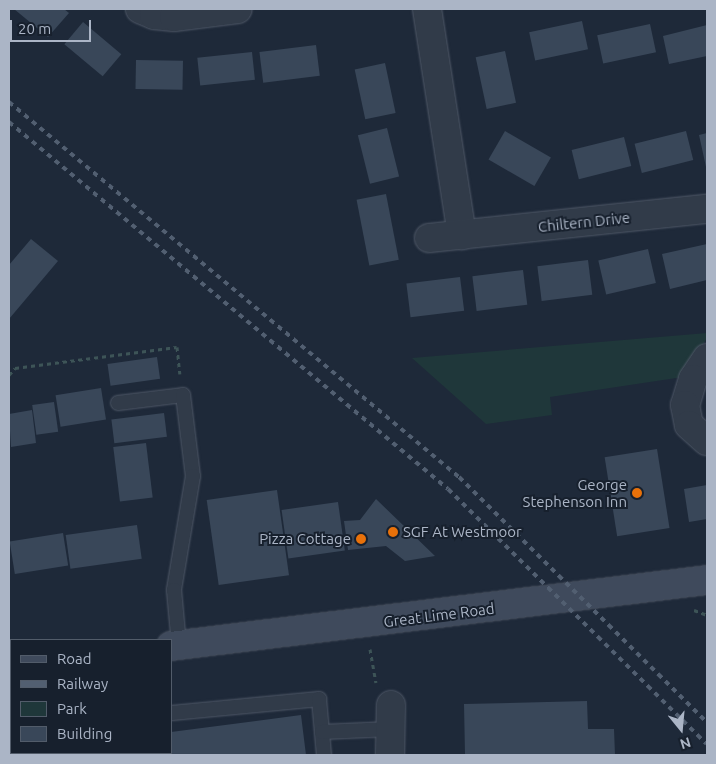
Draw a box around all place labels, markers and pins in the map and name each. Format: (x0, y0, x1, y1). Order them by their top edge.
place label: George Stephenson Inn (523, 475, 627, 510)
marker: George Stephenson Inn (631, 487, 643, 499)
place label: SGF At Westmoor (403, 523, 522, 541)
marker: SGF At Westmoor (387, 526, 399, 538)
place label: Pizza Cottage (259, 530, 351, 548)
marker: Pizza Cottage (355, 533, 367, 545)

